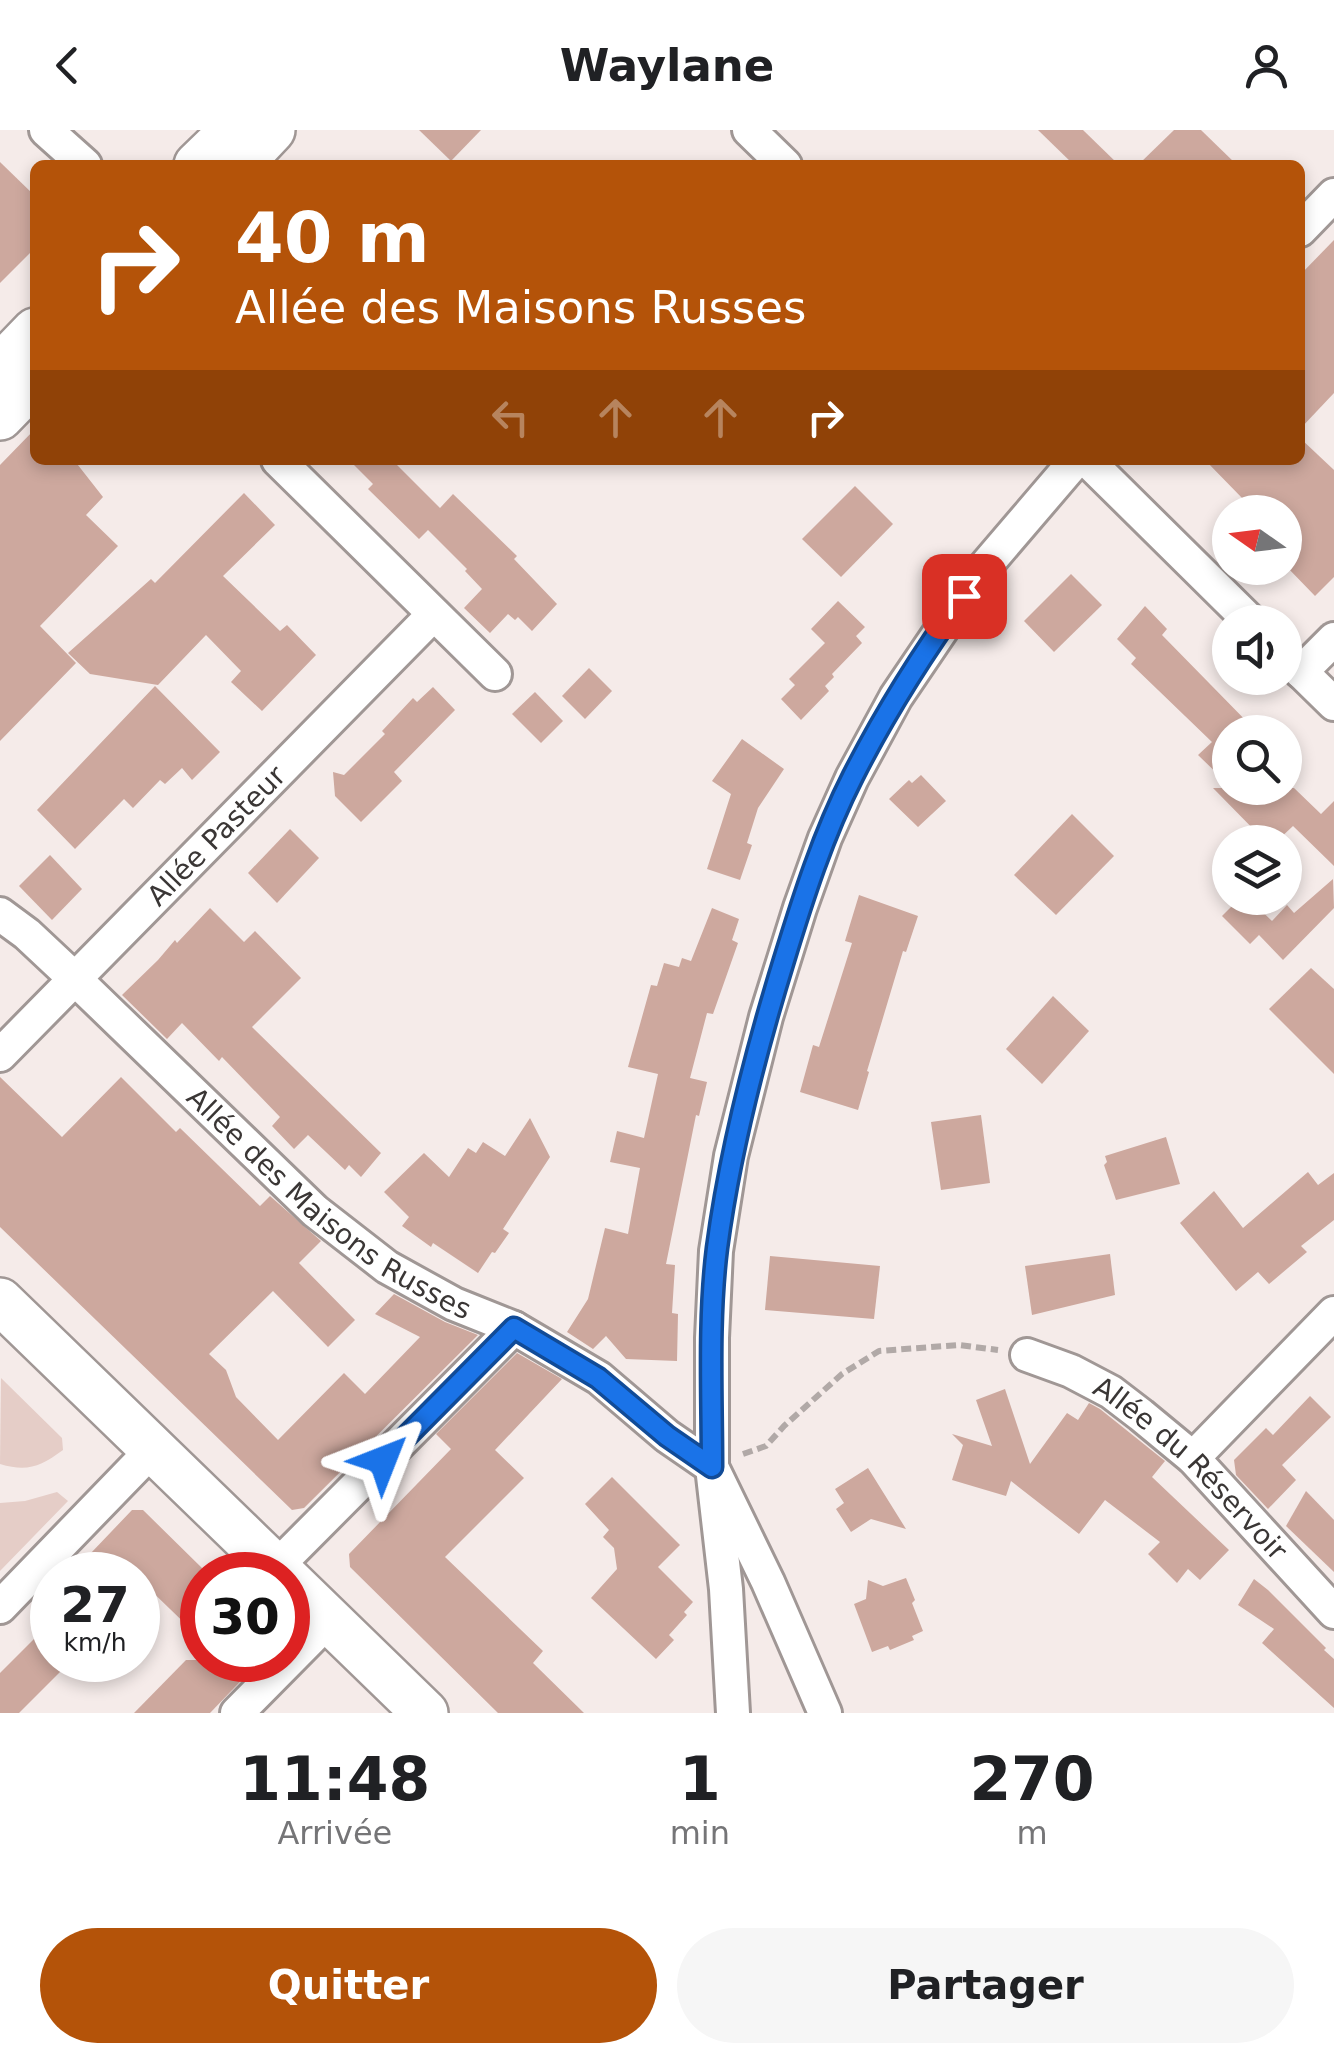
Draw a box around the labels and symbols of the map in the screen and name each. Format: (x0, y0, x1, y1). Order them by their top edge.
north arrow (1212, 495, 1302, 585)
pin (922, 554, 1007, 639)
street label: Allée Pasteur (140, 759, 293, 913)
street label: Allée des Maisons Russes (180, 1081, 476, 1326)
street label: Allée du Réservoir (1088, 1370, 1294, 1567)
position arrow (331, 1408, 435, 1512)
speed limit sign: 30 (180, 1552, 310, 1682)

